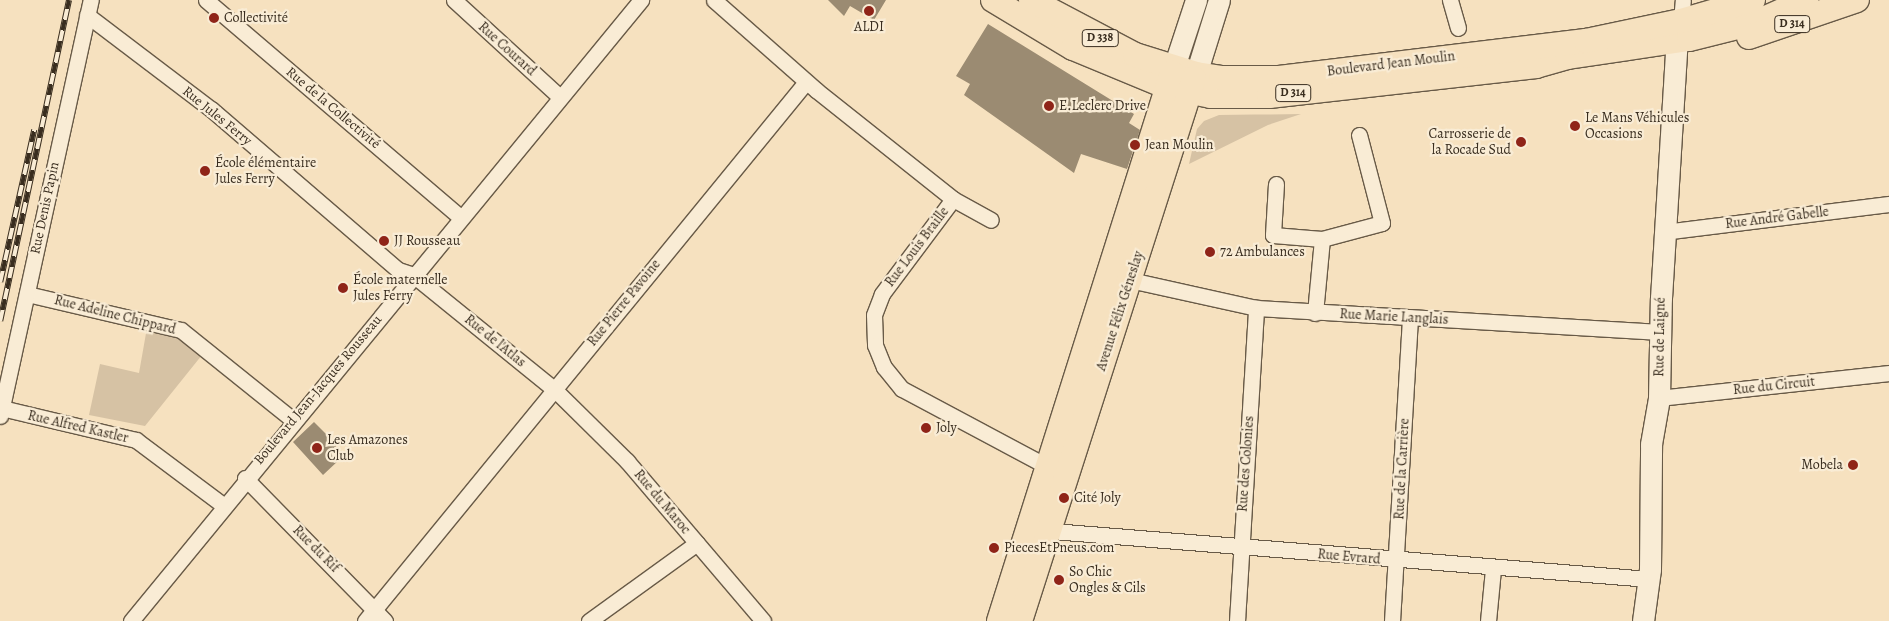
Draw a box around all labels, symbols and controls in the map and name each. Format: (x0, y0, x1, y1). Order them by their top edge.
marker: ALDI (863, 5, 875, 17)
place label: Collectivité (224, 10, 288, 26)
marker: Collectivité (208, 12, 220, 24)
road number: D 314 (1773, 14, 1811, 34)
street label: Rue Courard (475, 19, 539, 79)
place label: ALDI (854, 19, 884, 35)
road number: D 338 (1081, 28, 1119, 48)
street label: Boulevard Jean Moulin (1326, 48, 1456, 80)
street label: Rue de la Collectivité (282, 64, 384, 152)
street label: Rue Jules Ferry (179, 83, 255, 149)
road number: D 314 (1274, 84, 1312, 102)
place label: E.Leclerc Drive (1059, 98, 1146, 114)
marker: E.Leclerc Drive (1043, 100, 1055, 112)
place label: Le Mans Véhicules Occasions (1585, 110, 1689, 142)
marker: Le Mans Véhicules Occasions (1569, 120, 1581, 132)
place label: Carrosserie de la Rocade Sud (1428, 126, 1511, 158)
marker: Carrosserie de la Rocade Sud (1515, 136, 1527, 148)
place label: Jean Moulin (1145, 137, 1213, 153)
marker: Jean Moulin (1129, 139, 1141, 151)
place label: École élémentaire Jules Ferry (215, 155, 316, 188)
street label: Rue Denis Papin (27, 160, 63, 256)
marker: École élémentaire Jules Ferry (199, 165, 211, 177)
street label: Rue André Gabelle (1724, 203, 1830, 233)
street label: Rue Louis Braille (881, 204, 953, 290)
place label: JJ Rousseau (394, 233, 460, 249)
marker: JJ Rousseau (378, 235, 390, 247)
place label: 72 Ambulances (1220, 244, 1305, 260)
marker: 72 Ambulances (1204, 246, 1216, 258)
street label: Avenue Félix Géneslay (1093, 249, 1147, 373)
street label: Rue Pierre Pavoine (584, 256, 664, 350)
place label: École maternelle Jules Ferry (353, 272, 448, 304)
marker: École maternelle Jules Ferry (337, 282, 349, 294)
street label: Rue Adeline Chippard (52, 292, 178, 338)
street label: Rue de Laigné (1651, 297, 1669, 377)
street label: Rue Marie Langlais (1339, 306, 1449, 328)
street label: Rue de l'Atlas (461, 311, 529, 371)
street label: Boulevard Jean-Jacques Rousseau (250, 312, 386, 468)
street label: Rue du Circuit (1732, 373, 1816, 399)
street label: Rue Alfred Kastler (26, 407, 130, 447)
street label: Rue des Colonies (1234, 415, 1258, 513)
street label: Rue de la Carrière (1391, 418, 1413, 520)
place label: Joly (936, 420, 957, 436)
marker: Joly (920, 422, 932, 434)
place label: Les Amazones Club (327, 432, 408, 464)
marker: Les Amazones Club (311, 442, 323, 454)
place label: Mobela (1801, 457, 1843, 473)
marker: Mobela (1847, 459, 1859, 471)
street label: Rue du Maroc (630, 466, 694, 538)
place label: Cité Joly (1074, 490, 1121, 506)
marker: Cité Joly (1058, 492, 1070, 504)
street label: Rue du Rif (289, 522, 343, 576)
place label: PiecesEtPneus.com (1004, 540, 1114, 556)
marker: PiecesEtPneus.com (988, 542, 1000, 554)
street label: Rue Evrard (1317, 546, 1381, 568)
place label: So Chic Ongles & Cils (1069, 564, 1146, 596)
marker: So Chic Ongles & Cils (1053, 574, 1065, 586)

